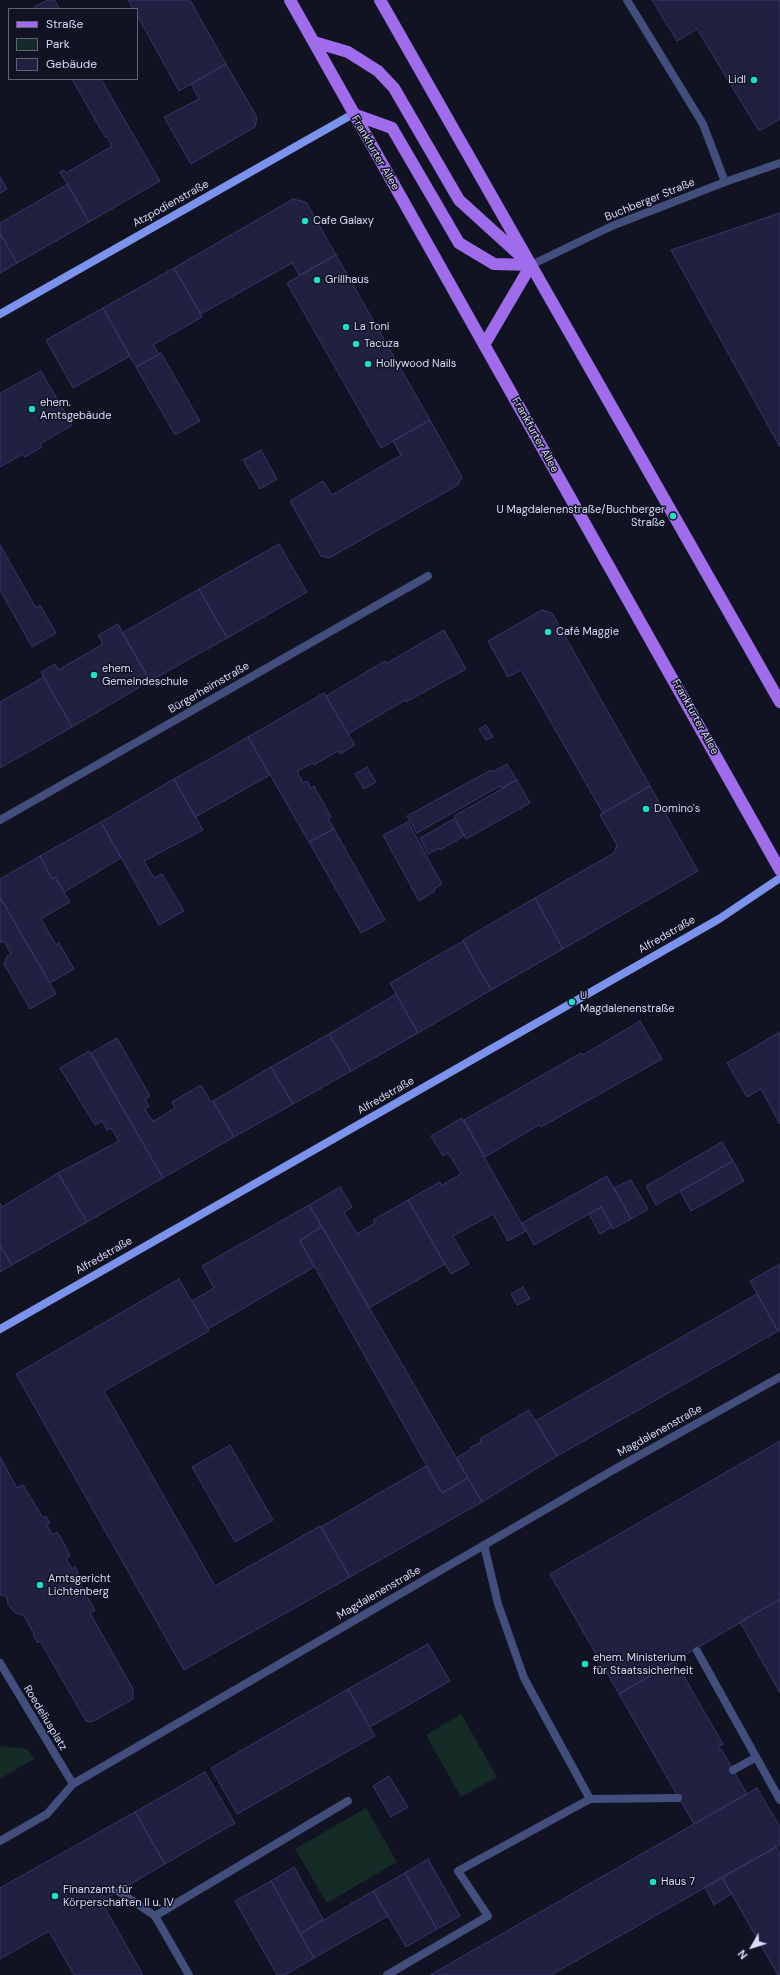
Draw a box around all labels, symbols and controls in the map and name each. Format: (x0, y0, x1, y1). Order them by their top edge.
legend (8, 8, 138, 80)
text: Straße (46, 16, 83, 32)
text: Park (46, 36, 70, 52)
text: Gebäude (46, 56, 97, 72)
place label: Lidl (728, 73, 746, 87)
marker: Lidl (749, 75, 759, 85)
street label: Frankfurter Allee (348, 113, 402, 193)
street label: Buchberger Straße (603, 176, 697, 224)
street label: Atzpodienstraße (131, 178, 211, 230)
place label: Cafe Galaxy (313, 214, 374, 228)
marker: Cafe Galaxy (300, 216, 310, 226)
place label: Grillhaus (325, 273, 369, 287)
marker: Grillhaus (312, 275, 322, 285)
place label: La Toni (354, 320, 389, 334)
marker: La Toni (341, 322, 351, 332)
place label: Tacuza (364, 337, 399, 351)
marker: Tacuza (351, 339, 361, 349)
place label: Hollywood Nails (376, 357, 456, 371)
marker: Hollywood Nails (363, 359, 373, 369)
street label: Frankfurter Allee (509, 395, 561, 475)
place label: ehem. Amtsgebäude (40, 396, 111, 422)
marker: ehem. Amtsgebäude (27, 404, 37, 414)
place label: U Magdalenenstraße/Buchberger Straße (496, 503, 665, 529)
marker: U Magdalenenstraße/Buchberger Straße (668, 511, 678, 521)
place label: Café Maggie (556, 625, 619, 639)
marker: Café Maggie (543, 627, 553, 637)
street label: Bürgerheimstraße (166, 660, 252, 716)
place label: ehem. Gemeindeschule (102, 662, 188, 688)
marker: ehem. Gemeindeschule (89, 670, 99, 680)
street label: Frankfurter Allee (669, 677, 721, 757)
place label: Domino's (654, 802, 700, 816)
marker: Domino's (641, 804, 651, 814)
street label: Alfredstraße (636, 913, 698, 957)
place label: U Magdalenenstraße (580, 989, 675, 1015)
marker: U Magdalenenstraße (567, 997, 577, 1007)
street label: Alfredstraße (355, 1074, 417, 1118)
street label: Alfredstraße (73, 1234, 135, 1278)
street label: Magdalenenstraße (615, 1402, 705, 1460)
street label: Magdalenenstraße (335, 1564, 423, 1622)
place label: Amtsgericht Lichtenberg (48, 1572, 111, 1598)
marker: Amtsgericht Lichtenberg (35, 1580, 45, 1590)
place label: ehem. Ministerium für Staatssicherheit (593, 1651, 693, 1677)
marker: ehem. Ministerium für Staatssicherheit (580, 1659, 590, 1669)
street label: Roedeliusplatz (20, 1683, 70, 1753)
place label: Haus 7 (661, 1875, 695, 1889)
marker: Haus 7 (648, 1877, 658, 1887)
place label: Finanzamt für Körperschaften II u. IV (63, 1883, 174, 1909)
marker: Finanzamt für Körperschaften II u. IV (50, 1891, 60, 1901)
north arrow (732, 1927, 772, 1967)
text: N (735, 1947, 751, 1962)

